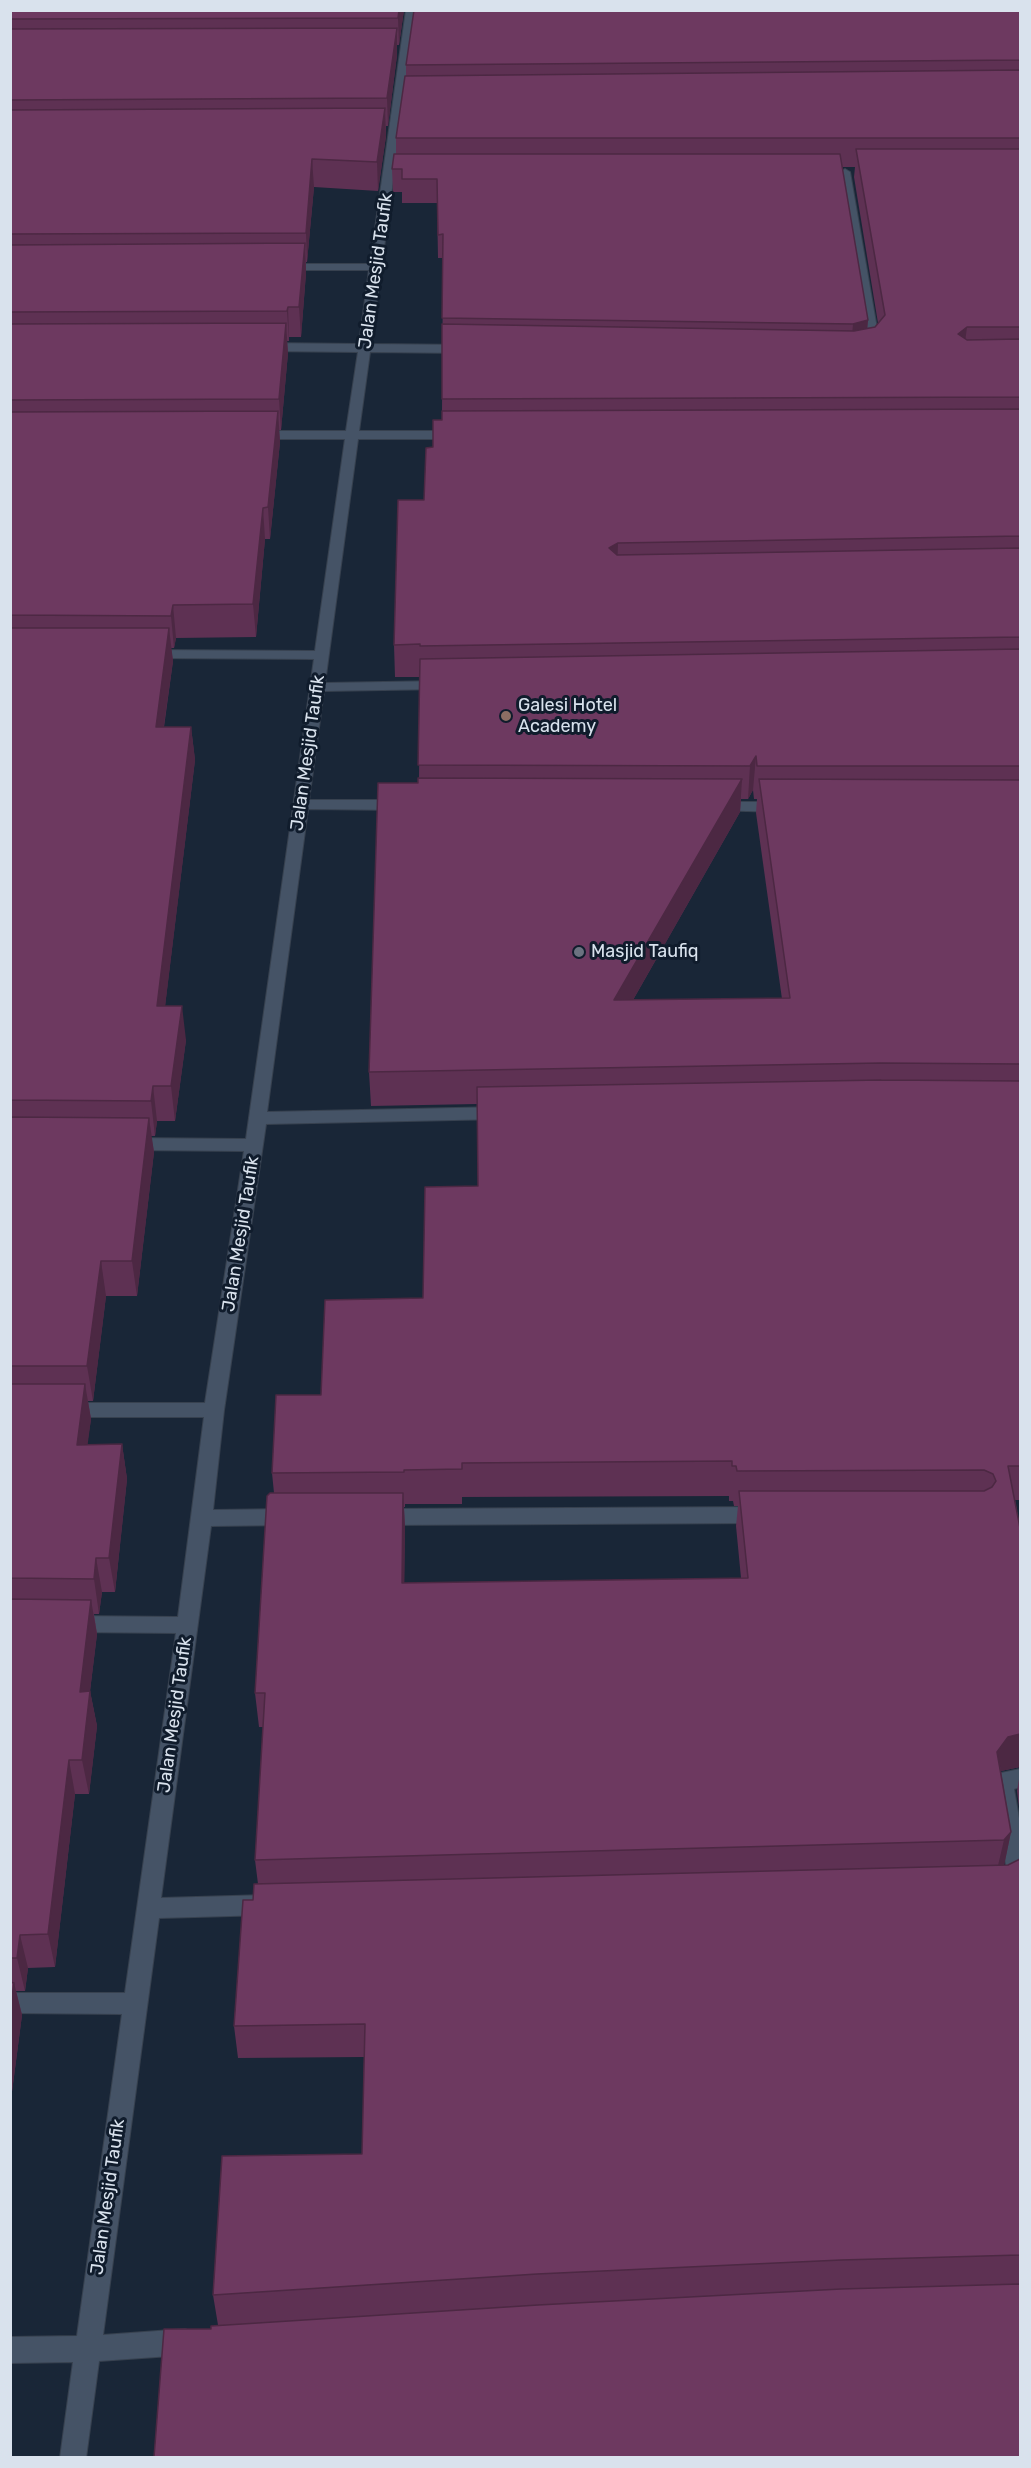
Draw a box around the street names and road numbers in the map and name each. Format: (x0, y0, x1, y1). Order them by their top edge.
street label: Jalan Mesjid Taufik (354, 192, 398, 350)
street label: Jalan Mesjid Taufik (286, 674, 330, 832)
street label: Jalan Mesjid Taufik (218, 1155, 264, 1313)
street label: Jalan Mesjid Taufik (153, 1636, 197, 1794)
street label: Jalan Mesjid Taufik (86, 2118, 130, 2276)

